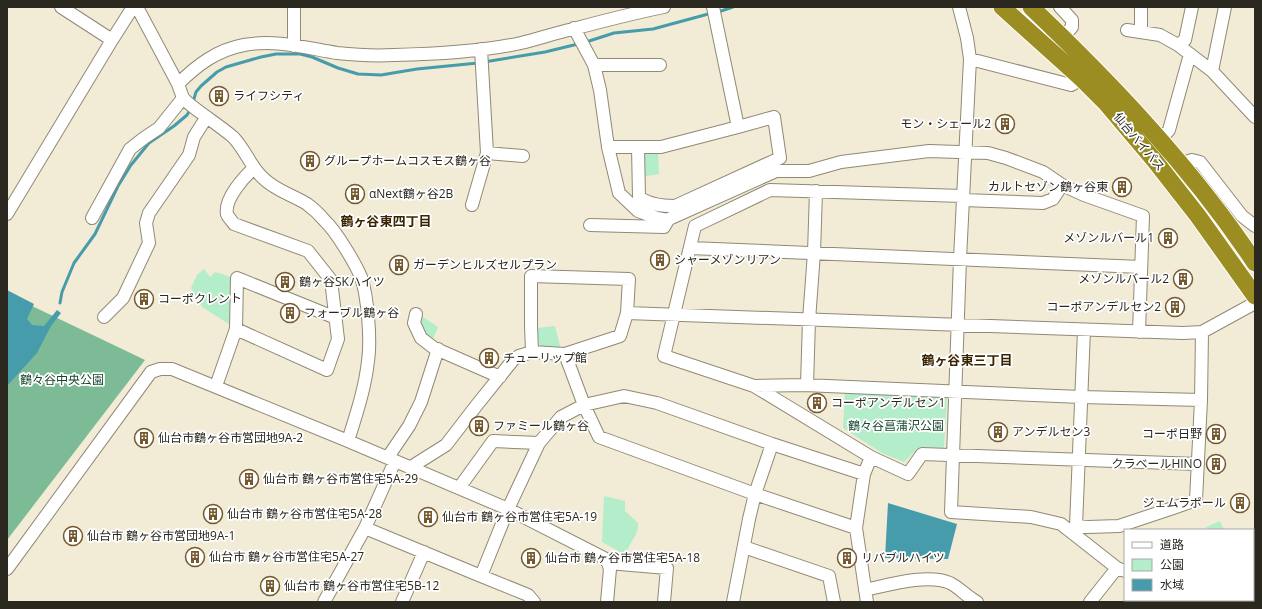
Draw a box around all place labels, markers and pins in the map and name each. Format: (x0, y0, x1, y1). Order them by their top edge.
building icon: ライフシティ (208, 85, 230, 107)
place label: ライフシティ (233, 87, 304, 104)
building icon: モン・シェール2 (994, 113, 1016, 135)
place label: モン・シェール2 (900, 115, 991, 132)
building icon: グループホームコスモス鶴ヶ谷 (299, 150, 321, 172)
place label: グループホームコスモス鶴ヶ谷 (324, 152, 491, 169)
building icon: カルトセゾン鶴ヶ谷東 (1111, 176, 1133, 198)
place label: カルトセゾン鶴ヶ谷東 (988, 178, 1108, 195)
building icon: αNext鶴ヶ谷2B (344, 183, 366, 205)
place label: αNext鶴ヶ谷2B (369, 185, 454, 202)
building icon: メゾンルバール1 (1157, 227, 1179, 249)
place label: メゾンルバール1 (1063, 229, 1154, 246)
building icon: シャーメゾンリアン (649, 249, 671, 271)
place label: シャーメゾンリアン (674, 251, 781, 268)
building icon: ガーデンヒルズセルプラン (388, 254, 410, 276)
place label: ガーデンヒルズセルプラン (413, 256, 557, 273)
building icon: メゾンルバール2 (1172, 268, 1194, 290)
place label: メゾンルバール2 (1078, 270, 1169, 287)
building icon: 鶴ヶ谷SKハイツ (274, 271, 296, 293)
place label: 鶴ヶ谷SKハイツ (299, 273, 385, 290)
building icon: コーポクレント (133, 288, 155, 310)
place label: コーポクレント (158, 290, 242, 307)
building icon: コーポアンデルセン2 (1164, 296, 1186, 318)
place label: コーポアンデルセン2 (1047, 298, 1161, 315)
building icon: フォーブル鶴ヶ谷 (279, 302, 301, 324)
place label: フォーブル鶴ヶ谷 (304, 304, 399, 321)
building icon: チューリップ館 (478, 347, 500, 369)
place label: チューリップ館 (503, 349, 587, 366)
building icon: コーポアンデルセン1 (806, 392, 828, 414)
place label: コーポアンデルセン1 (831, 394, 945, 411)
building icon: ファミール鶴ヶ谷 (468, 415, 490, 437)
place label: ファミール鶴ヶ谷 (493, 417, 589, 434)
building icon: アンデルセン3 (987, 421, 1009, 443)
place label: アンデルセン3 (1012, 423, 1091, 440)
building icon: コーポ日野 (1205, 423, 1227, 445)
place label: コーポ日野 (1142, 425, 1202, 442)
building icon: 仙台市鶴ヶ谷市営団地9A-2 (133, 427, 155, 449)
place label: 仙台市鶴ヶ谷市営団地9A-2 (158, 429, 303, 446)
building icon: クラベールHINO (1205, 453, 1227, 475)
place label: クラベールHINO (1111, 455, 1202, 472)
building icon: 仙台市 鶴ヶ谷市営住宅5A-29 (238, 468, 260, 490)
place label: 仙台市 鶴ヶ谷市営住宅5A-29 (263, 470, 418, 487)
building icon: ジェムラポール (1229, 492, 1251, 514)
place label: ジェムラポール (1143, 494, 1226, 511)
building icon: 仙台市 鶴ヶ谷市営住宅5A-28 (202, 503, 224, 525)
place label: 仙台市 鶴ヶ谷市営住宅5A-28 (227, 505, 382, 522)
building icon: 仙台市 鶴ヶ谷市営住宅5A-19 (417, 506, 439, 528)
place label: 仙台市 鶴ヶ谷市営住宅5A-19 (442, 508, 597, 525)
building icon: 仙台市 鶴ヶ谷市営団地9A-1 (62, 525, 84, 547)
place label: 仙台市 鶴ヶ谷市営団地9A-1 (87, 527, 235, 544)
building icon: 仙台市 鶴ヶ谷市営住宅5A-27 (184, 546, 206, 568)
building icon: 仙台市 鶴ヶ谷市営住宅5A-18 (520, 547, 542, 569)
building icon: リバブルハイツ (836, 547, 858, 569)
place label: 仙台市 鶴ヶ谷市営住宅5A-27 (209, 548, 364, 565)
place label: 仙台市 鶴ヶ谷市営住宅5A-18 (545, 549, 700, 566)
place label: リバブルハイツ (861, 549, 945, 566)
building icon: 仙台市 鶴ヶ谷市営住宅5B-12 (259, 575, 281, 597)
place label: 仙台市 鶴ヶ谷市営住宅5B-12 (284, 577, 439, 594)

